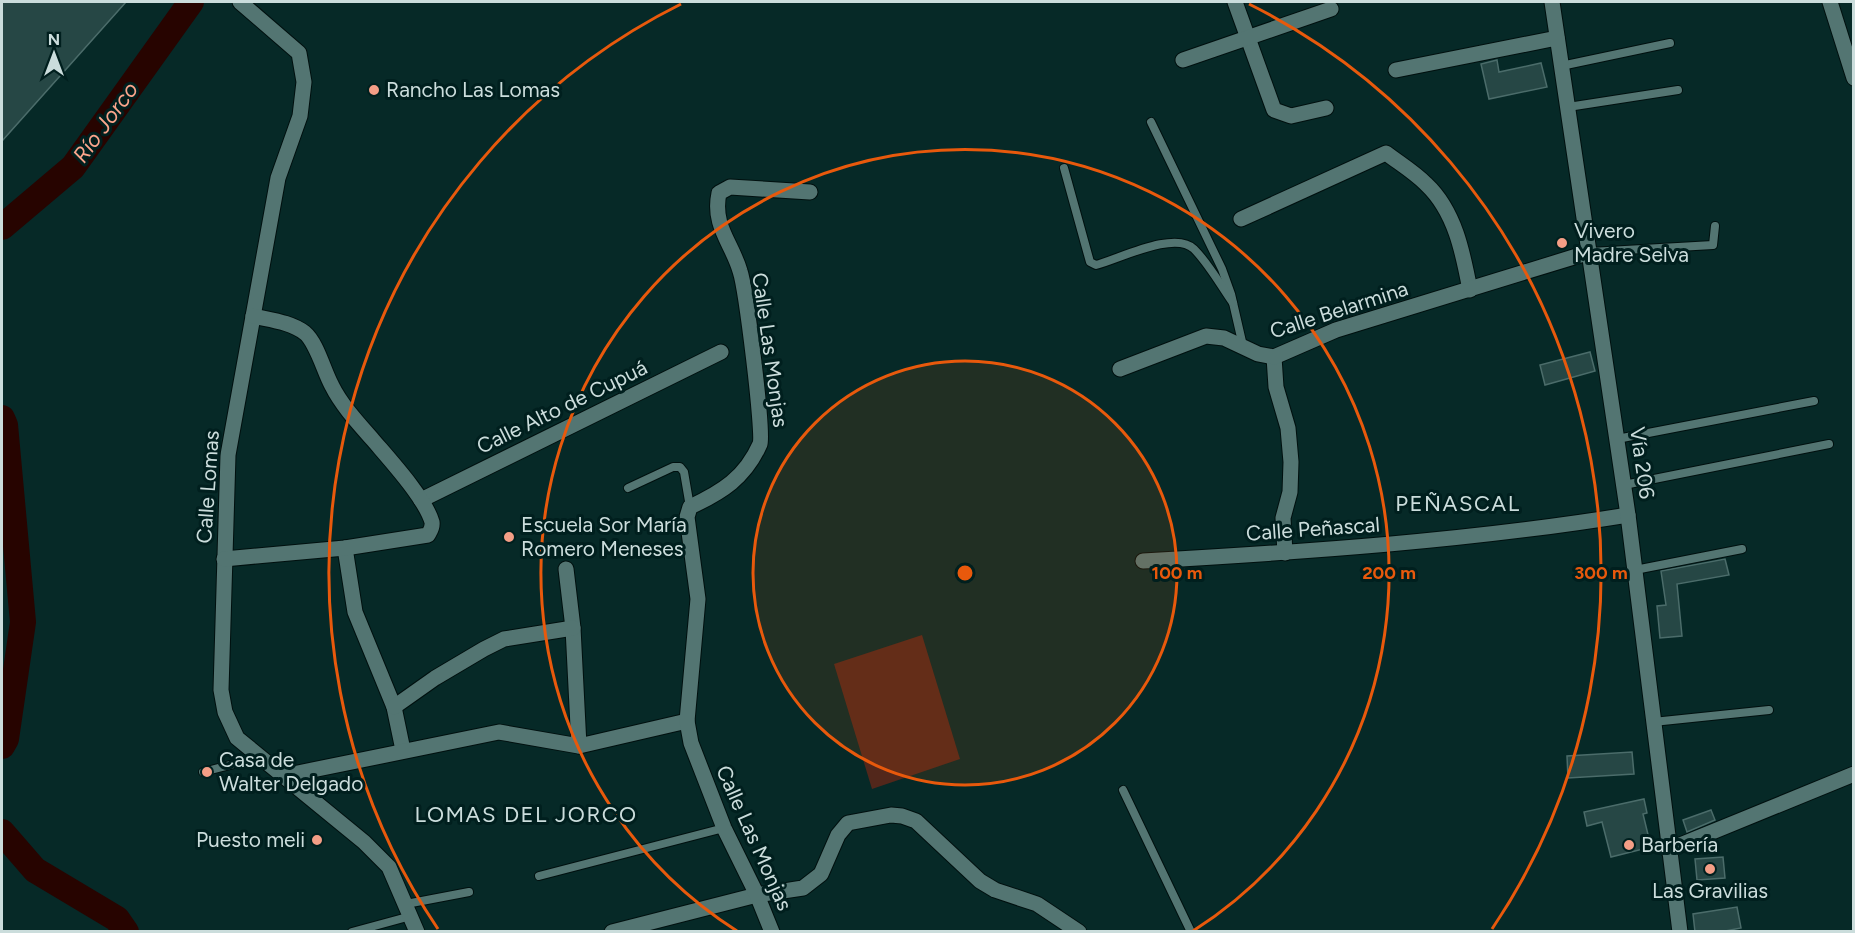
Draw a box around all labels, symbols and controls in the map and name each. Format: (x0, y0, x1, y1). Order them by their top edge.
north arrow (24, 24, 84, 84)
text: N (48, 30, 60, 49)
water label: Río Jorco (67, 76, 144, 168)
place label: Rancho Las Lomas (386, 77, 560, 102)
marker: Rancho Las Lomas (367, 83, 381, 97)
place label: Vivero Madre Selva (1574, 218, 1689, 267)
marker: Vivero Madre Selva (1555, 236, 1569, 250)
street label: Calle Las Monjas (747, 271, 794, 429)
street label: Calle Belarmina (1267, 275, 1411, 344)
street label: Calle Alto de Cupuá (473, 354, 651, 459)
street label: Vía 206 (1625, 425, 1660, 501)
street label: Calle Lomas (191, 430, 224, 544)
district label: PEÑASCAL (1395, 490, 1521, 517)
street label: Calle Peñascal (1245, 511, 1381, 546)
place label: Escuela Sor María Romero Meneses (521, 512, 687, 561)
marker: Escuela Sor María Romero Meneses (502, 530, 516, 544)
text: 100 m (1152, 562, 1202, 584)
text: 200 m (1362, 562, 1416, 584)
text: 300 m (1574, 562, 1628, 584)
centre of rings (955, 563, 975, 583)
place label: Casa de Walter Delgado (219, 747, 363, 796)
street label: Calle Las Monjas (711, 761, 798, 914)
marker: Casa de Walter Delgado (200, 765, 214, 779)
district label: LOMAS DEL JORCO (414, 801, 638, 828)
place label: Puesto meli (196, 827, 305, 852)
place label: Barbería (1641, 832, 1718, 857)
marker: Puesto meli (310, 833, 324, 847)
marker: Barbería (1622, 838, 1636, 852)
marker: Las Gravilias (1703, 862, 1717, 876)
place label: Las Gravilias (1652, 878, 1768, 903)

